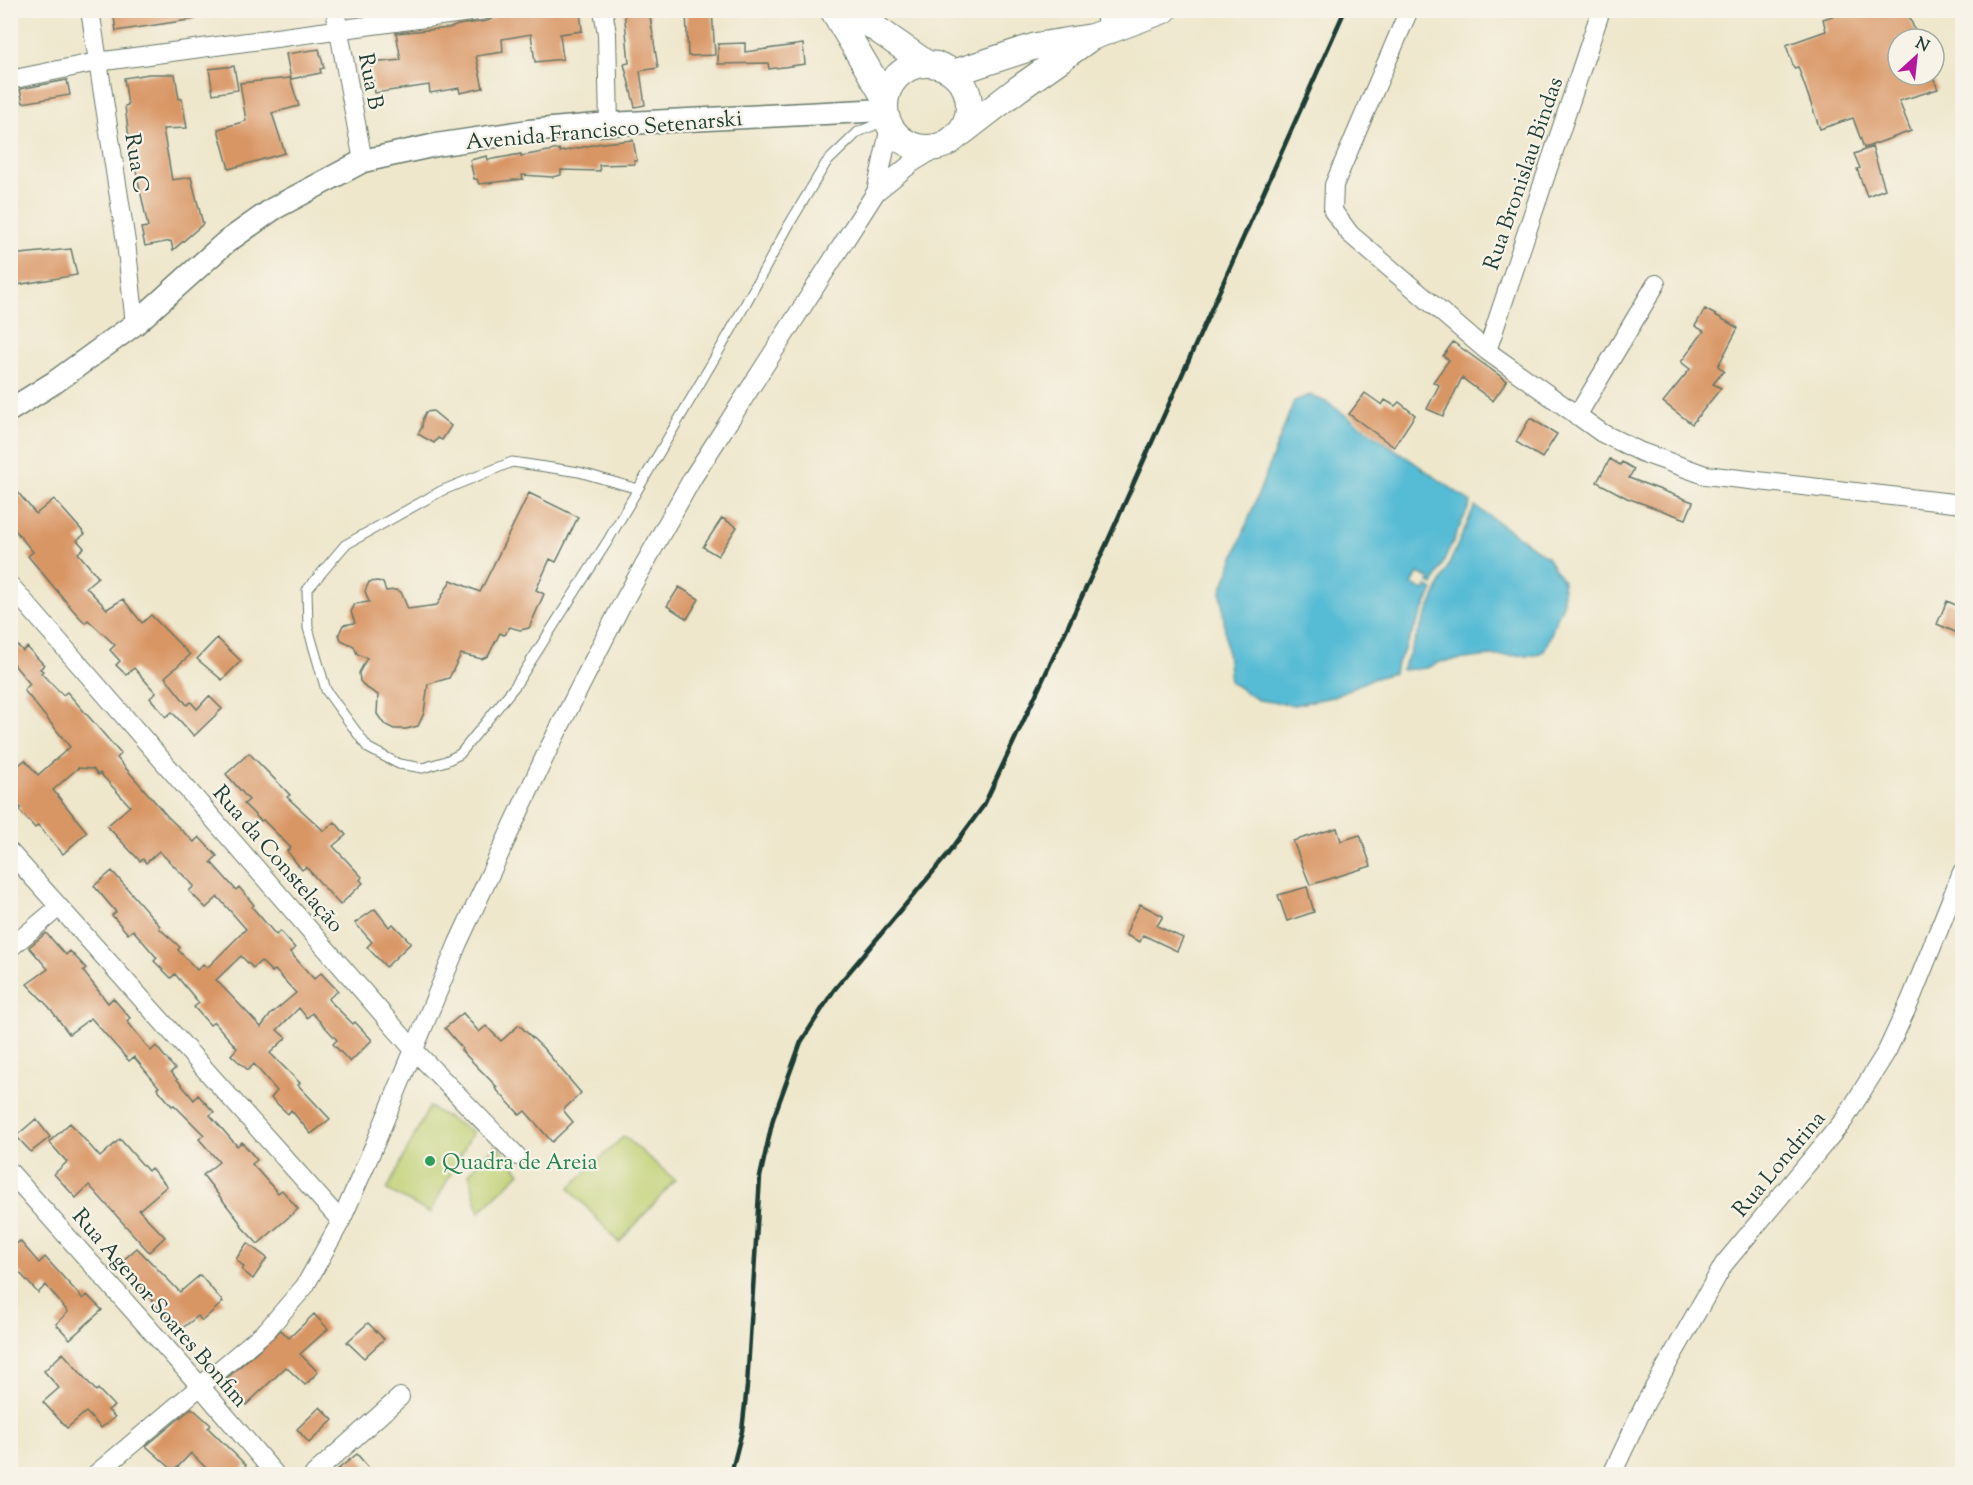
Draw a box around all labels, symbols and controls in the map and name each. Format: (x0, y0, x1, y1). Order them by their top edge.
north arrow (1886, 27, 1946, 87)
text: N (1911, 33, 1933, 59)
street label: Rua B (348, 51, 390, 112)
street label: Rua Bronislau Bindas (1477, 73, 1573, 275)
street label: Avenida Francisco Setenarski (465, 104, 744, 160)
street label: Rua C (115, 131, 156, 196)
street label: Rua da Constelação (204, 779, 350, 941)
street label: Rua Londrina (1726, 1105, 1835, 1225)
place label: Quadra de Areia (442, 1148, 598, 1180)
marker: Quadra de Areia (423, 1154, 437, 1168)
street label: Rua Agenor Soares Bonfim (63, 1202, 254, 1416)

